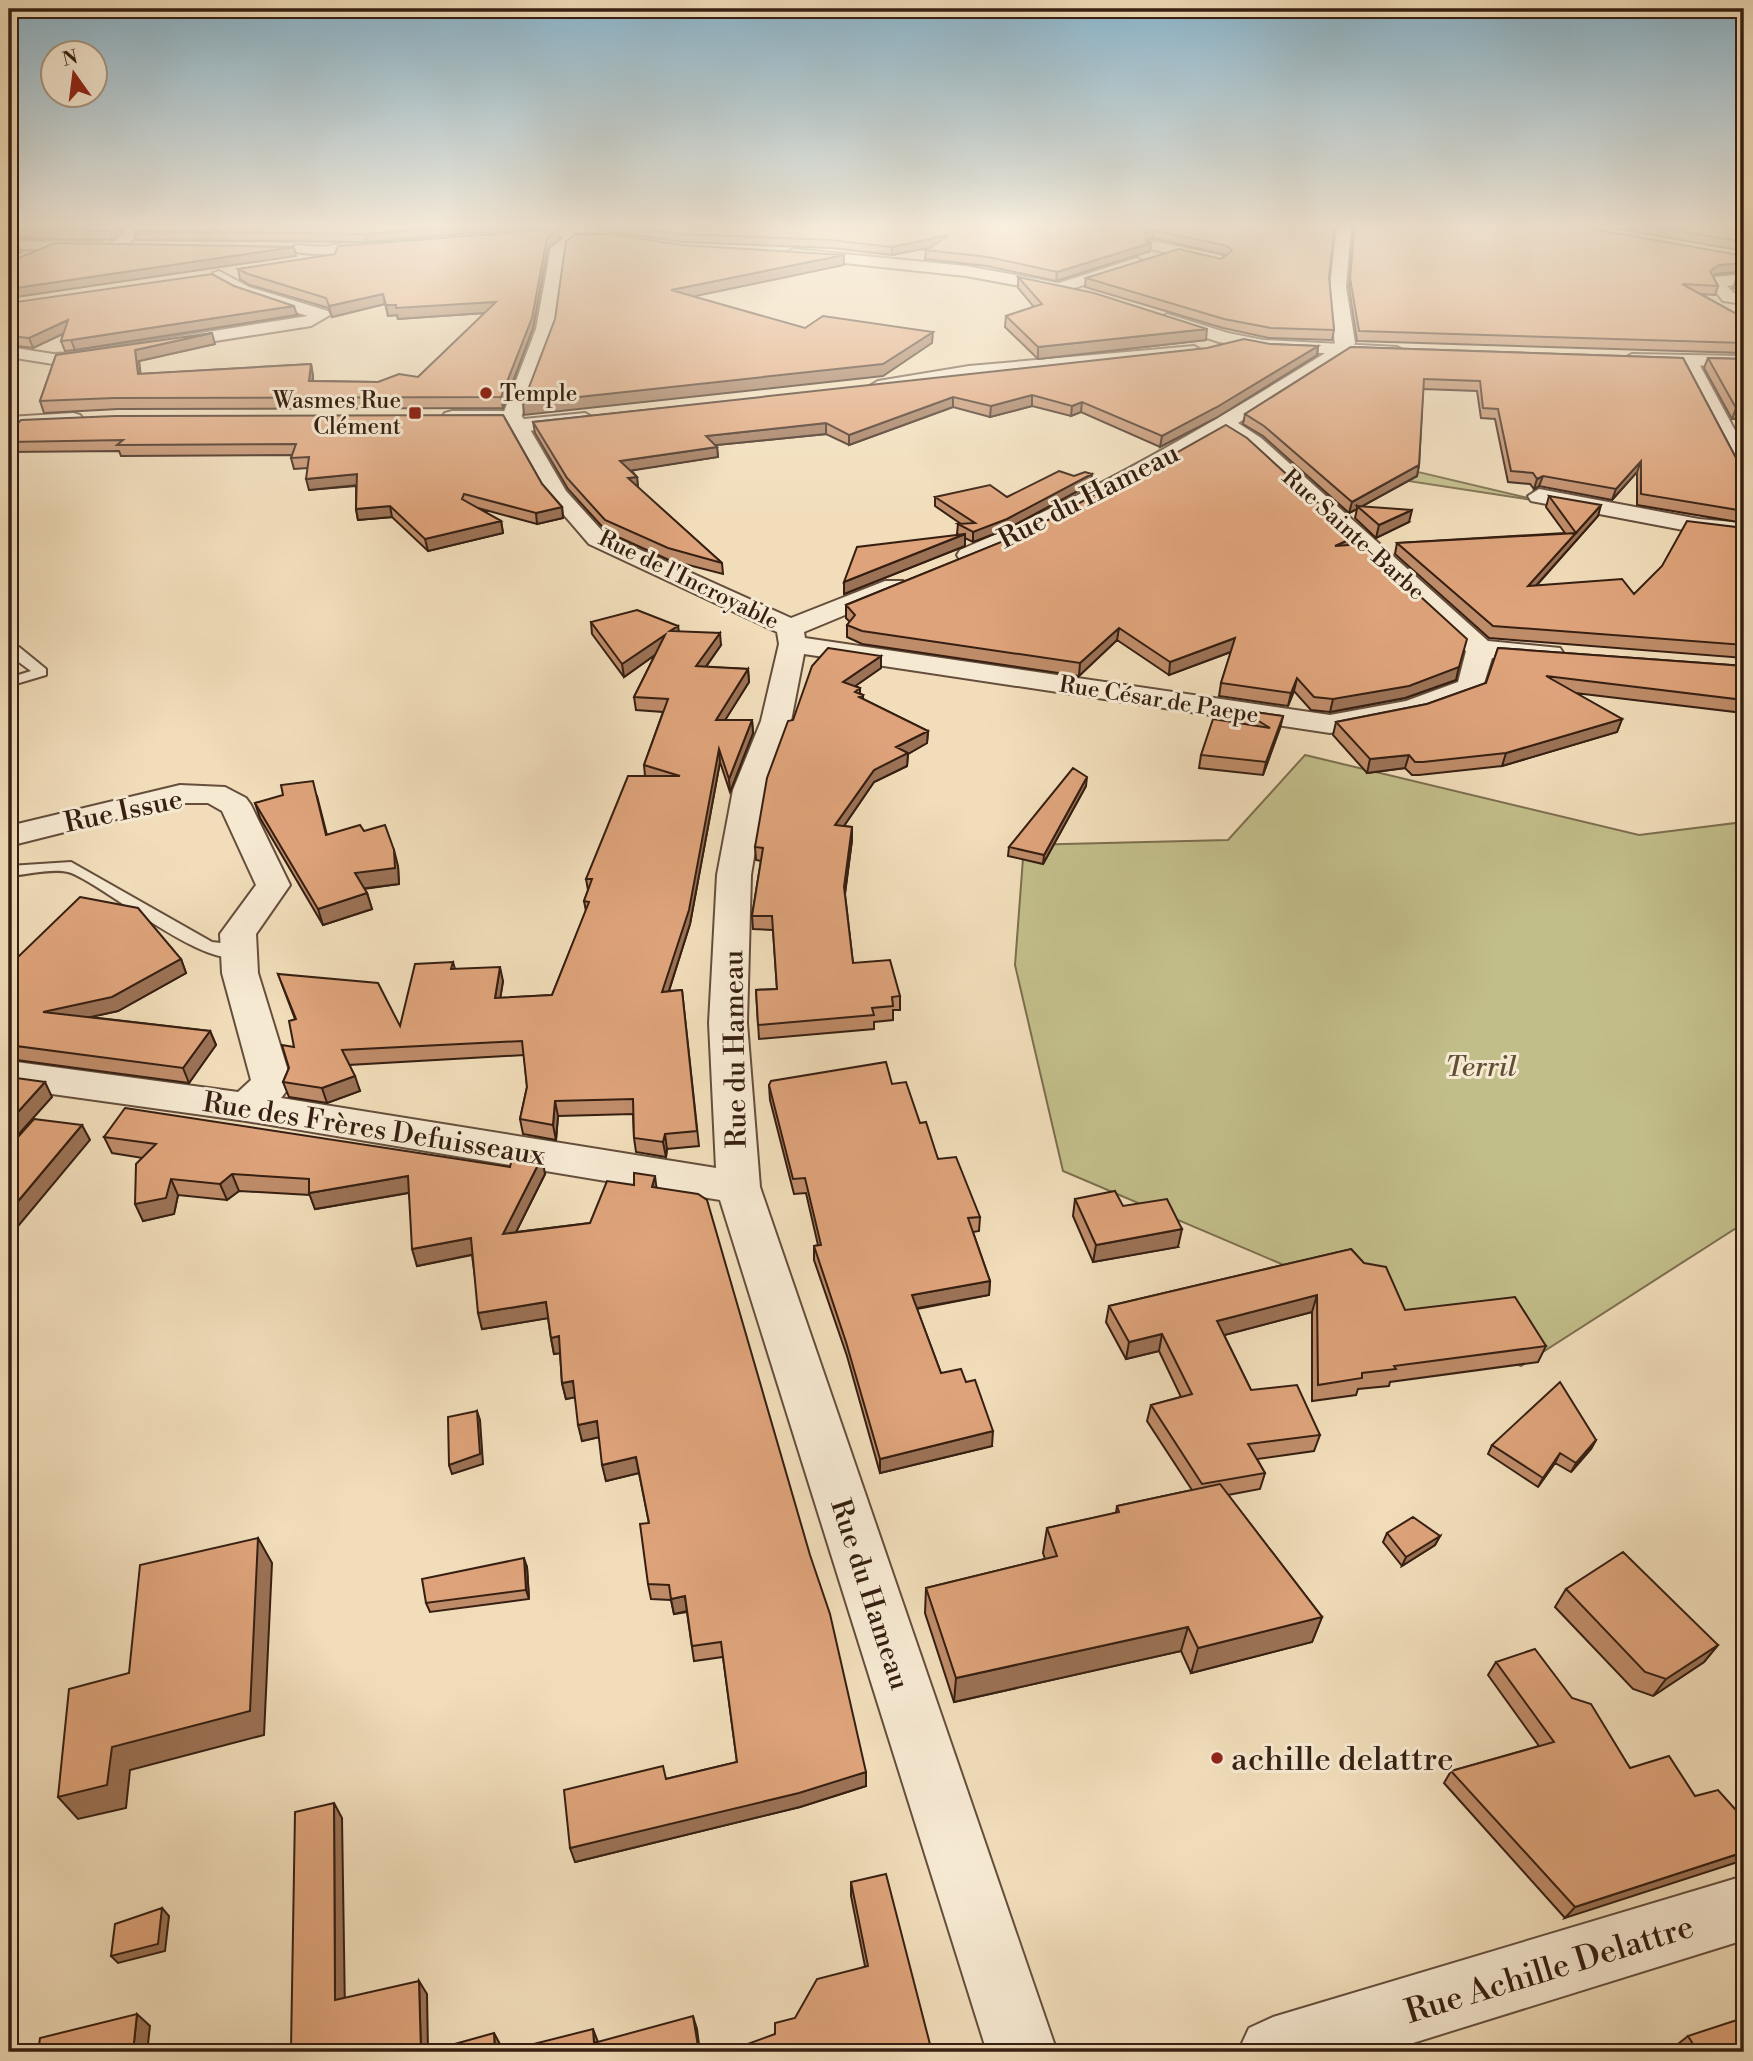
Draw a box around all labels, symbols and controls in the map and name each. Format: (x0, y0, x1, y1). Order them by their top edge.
north arrow (38, 38, 108, 108)
text: N (60, 45, 80, 72)
place label: Temple (500, 380, 578, 408)
marker: Temple (478, 385, 494, 401)
place label: Wasmes Rue Clément (272, 387, 401, 441)
marker: Wasmes Rue Clément (407, 405, 423, 421)
street label: Rue du Hameau (992, 436, 1185, 557)
street label: Rue Sainte-Barbe (1276, 463, 1430, 606)
street label: Rue de l'Incroyable (594, 524, 783, 636)
street label: Rue César de Paepe (1057, 670, 1260, 730)
street label: Rue Issue (61, 782, 186, 841)
street label: Rue du Hameau (716, 950, 755, 1148)
park label: Terril (1445, 1050, 1517, 1085)
street label: Rue des Frères Defuisseaux (200, 1085, 548, 1174)
street label: Rue du Hameau (822, 1495, 917, 1694)
place label: achille delattre (1231, 1740, 1454, 1781)
marker: achille delattre (1209, 1750, 1225, 1766)
street label: Rue Achille Delattre (1401, 1907, 1699, 2034)

